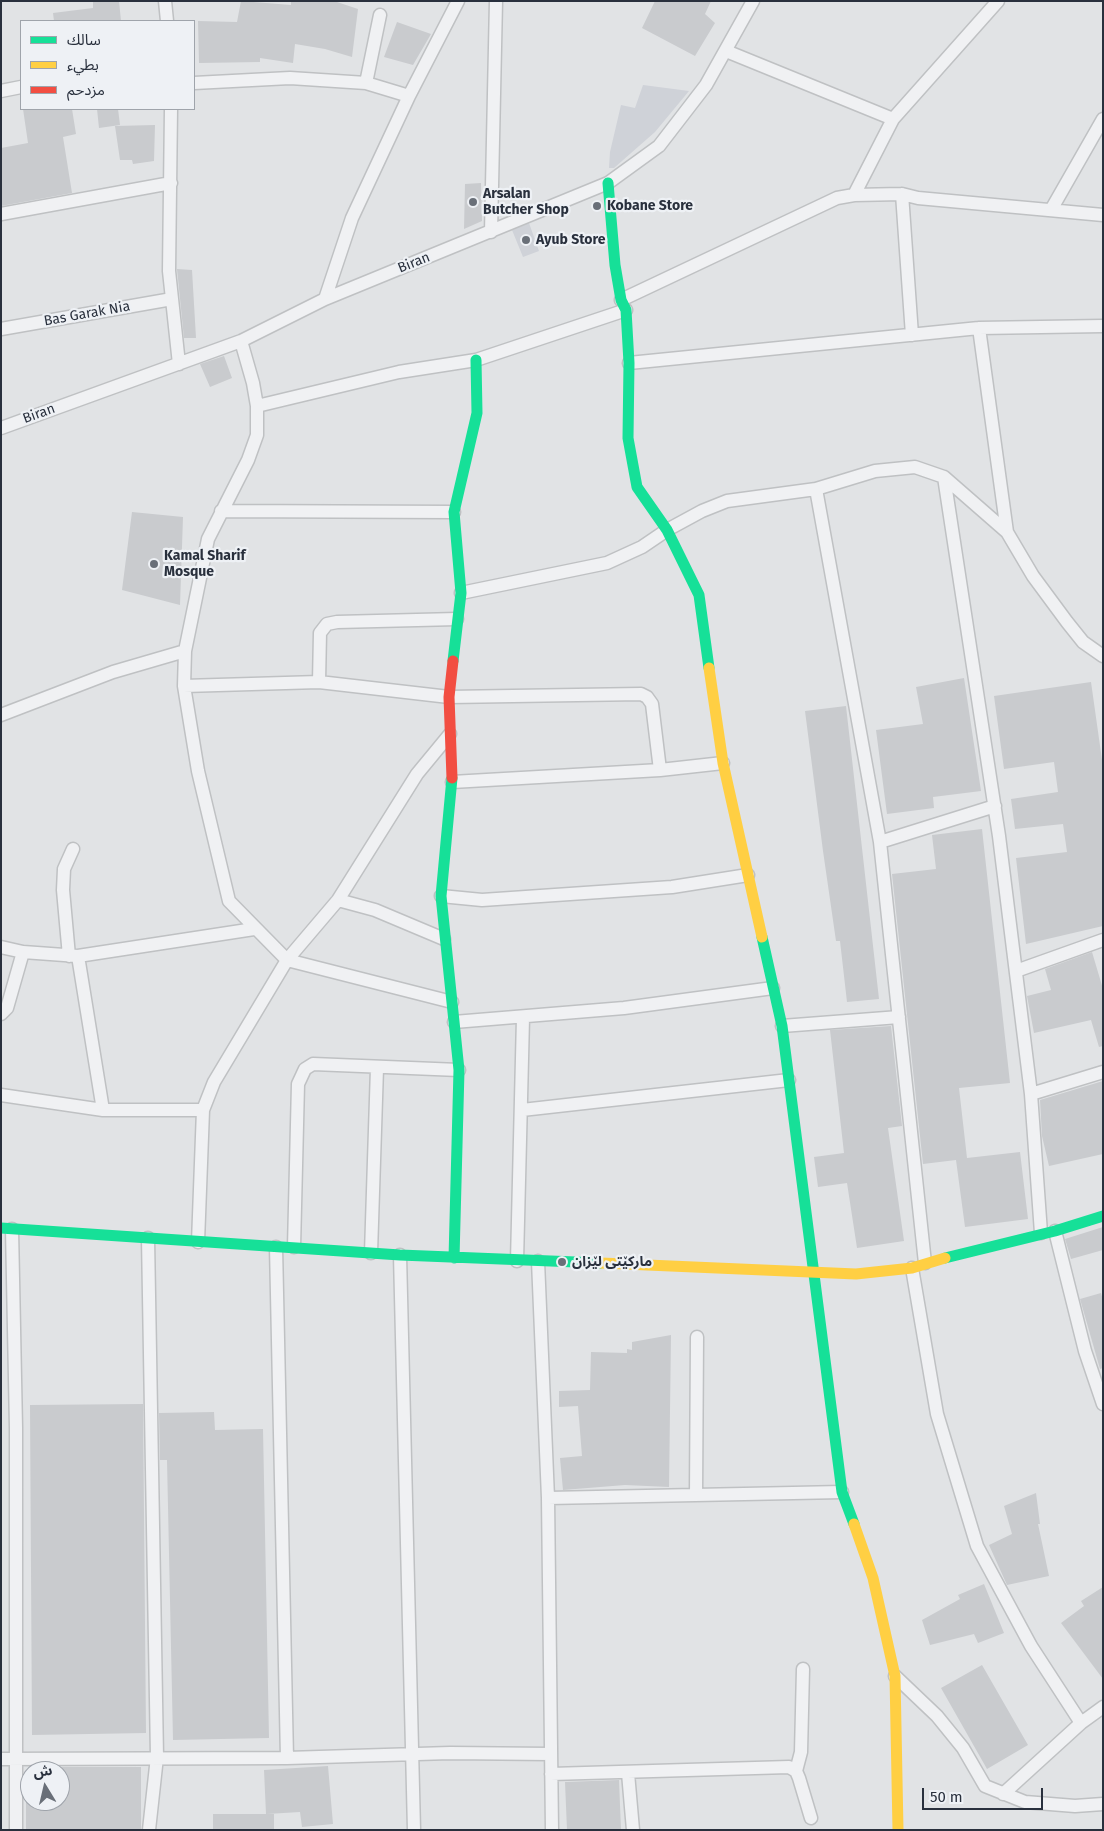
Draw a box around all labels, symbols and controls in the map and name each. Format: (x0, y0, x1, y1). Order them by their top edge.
legend (20, 20, 195, 110)
text: سالك (67, 31, 101, 49)
text: بطيء (67, 56, 99, 74)
text: مزدحم (67, 81, 105, 99)
place label: Arsalan Butcher Shop (483, 186, 569, 218)
marker: Arsalan Butcher Shop (467, 196, 479, 208)
place label: Kobane Store (607, 198, 693, 214)
marker: Kobane Store (591, 200, 603, 212)
place label: Ayub Store (536, 232, 605, 248)
marker: Ayub Store (520, 234, 532, 246)
street label: Biran (395, 249, 433, 277)
street label: Bas Garak Nia (43, 298, 131, 330)
street label: Biran (21, 400, 57, 428)
place label: Kamal Sharif Mosque (164, 548, 246, 580)
marker: Kamal Sharif Mosque (148, 558, 160, 570)
place label: مارکێتی لێزان (572, 1254, 652, 1270)
marker: مارکێتی لێزان (556, 1256, 568, 1268)
north arrow (20, 1761, 70, 1811)
text: ش (32, 1762, 54, 1782)
scale bar (924, 1778, 1045, 1810)
text: 50 m (930, 1788, 963, 1806)

